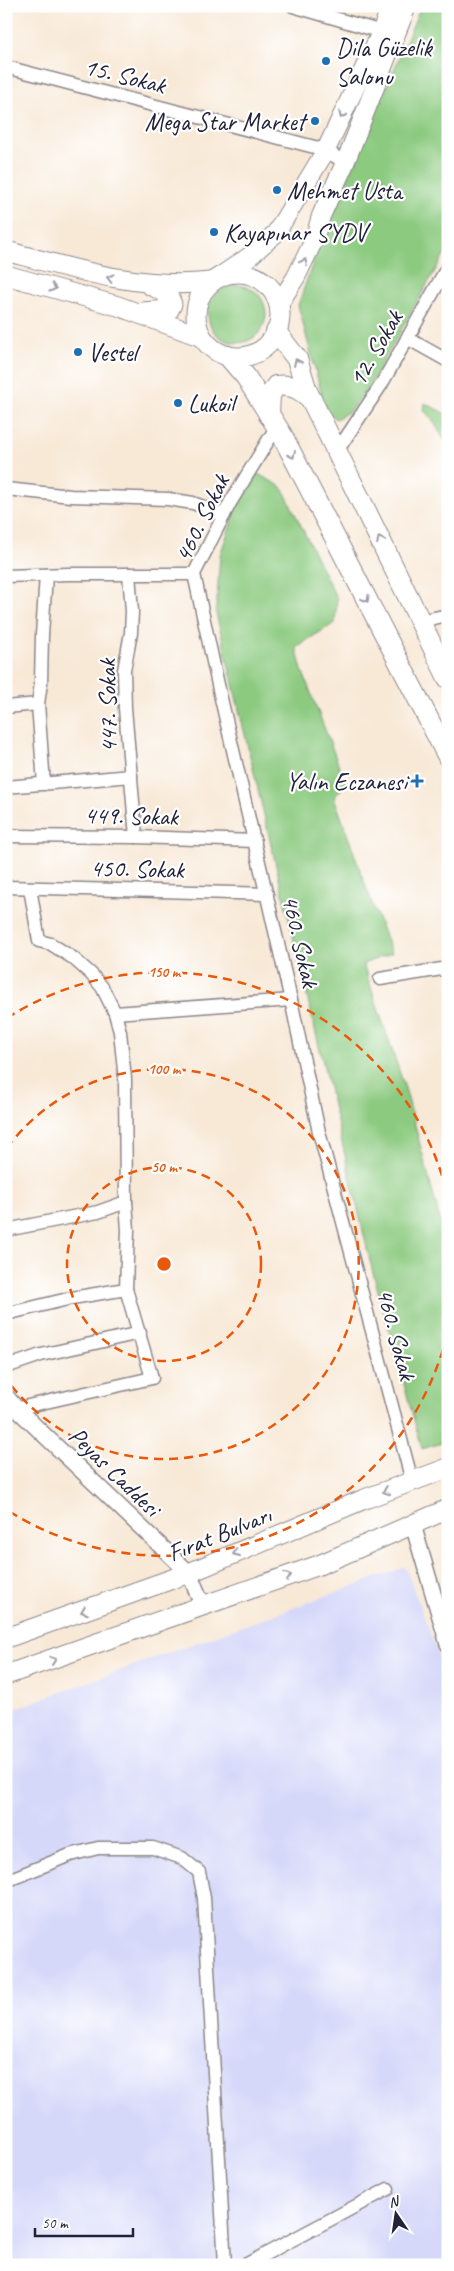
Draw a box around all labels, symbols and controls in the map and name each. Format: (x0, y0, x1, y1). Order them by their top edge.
place label: Dila Güzelik Salonu (336, 32, 433, 93)
street label: 15. Sokak (81, 50, 170, 102)
marker: Dila Güzelik Salonu (320, 55, 332, 67)
place label: Mega Star Market (145, 106, 309, 138)
one-way arrow (338, 110, 349, 119)
marker: Mega Star Market (309, 115, 321, 127)
place label: Mehmet Usta (287, 175, 405, 207)
marker: Mehmet Usta (271, 184, 283, 196)
place label: Kayapınar SYDV (224, 217, 371, 249)
marker: Kayapınar SYDV (208, 226, 220, 238)
one-way arrow (297, 258, 308, 267)
one-way arrow (106, 273, 114, 283)
one-way arrow (49, 282, 57, 292)
street label: 12. Sokak (341, 303, 411, 392)
place label: Vestel (88, 337, 142, 369)
marker: Vestel (72, 346, 84, 358)
one-way arrow (292, 358, 303, 367)
place label: Lukoil (188, 388, 239, 420)
marker: Lukoil (172, 397, 184, 409)
one-way arrow (286, 450, 296, 459)
street label: 460. Sokak (167, 468, 238, 568)
one-way arrow (376, 536, 386, 545)
one-way arrow (360, 594, 370, 603)
street label: 447. Sokak (91, 657, 125, 753)
place label: Yalın Eczanesi (286, 766, 410, 798)
marker: Yalın Eczanesi (411, 775, 423, 787)
street label: 449. Sokak (84, 799, 180, 833)
street label: 450. Sokak (90, 852, 186, 886)
street label: 460. Sokak (274, 892, 327, 992)
text: 150 m (148, 963, 182, 982)
text: 100 m (148, 1060, 182, 1079)
text: 50 m (151, 1158, 178, 1177)
centre of rings (155, 1255, 173, 1273)
street label: 460. Sokak (368, 1285, 424, 1385)
street label: Peyas Caddesi (62, 1420, 169, 1526)
one-way arrow (382, 1485, 391, 1495)
street label: Fırat Bulvarı (163, 1498, 277, 1569)
one-way arrow (232, 1547, 241, 1558)
one-way arrow (283, 1572, 292, 1582)
one-way arrow (80, 1605, 88, 1615)
one-way arrow (48, 1655, 56, 1665)
north arrow (372, 2188, 422, 2238)
text: N (387, 2192, 402, 2211)
scale bar (35, 2206, 132, 2238)
text: 50 m (42, 2214, 69, 2233)

